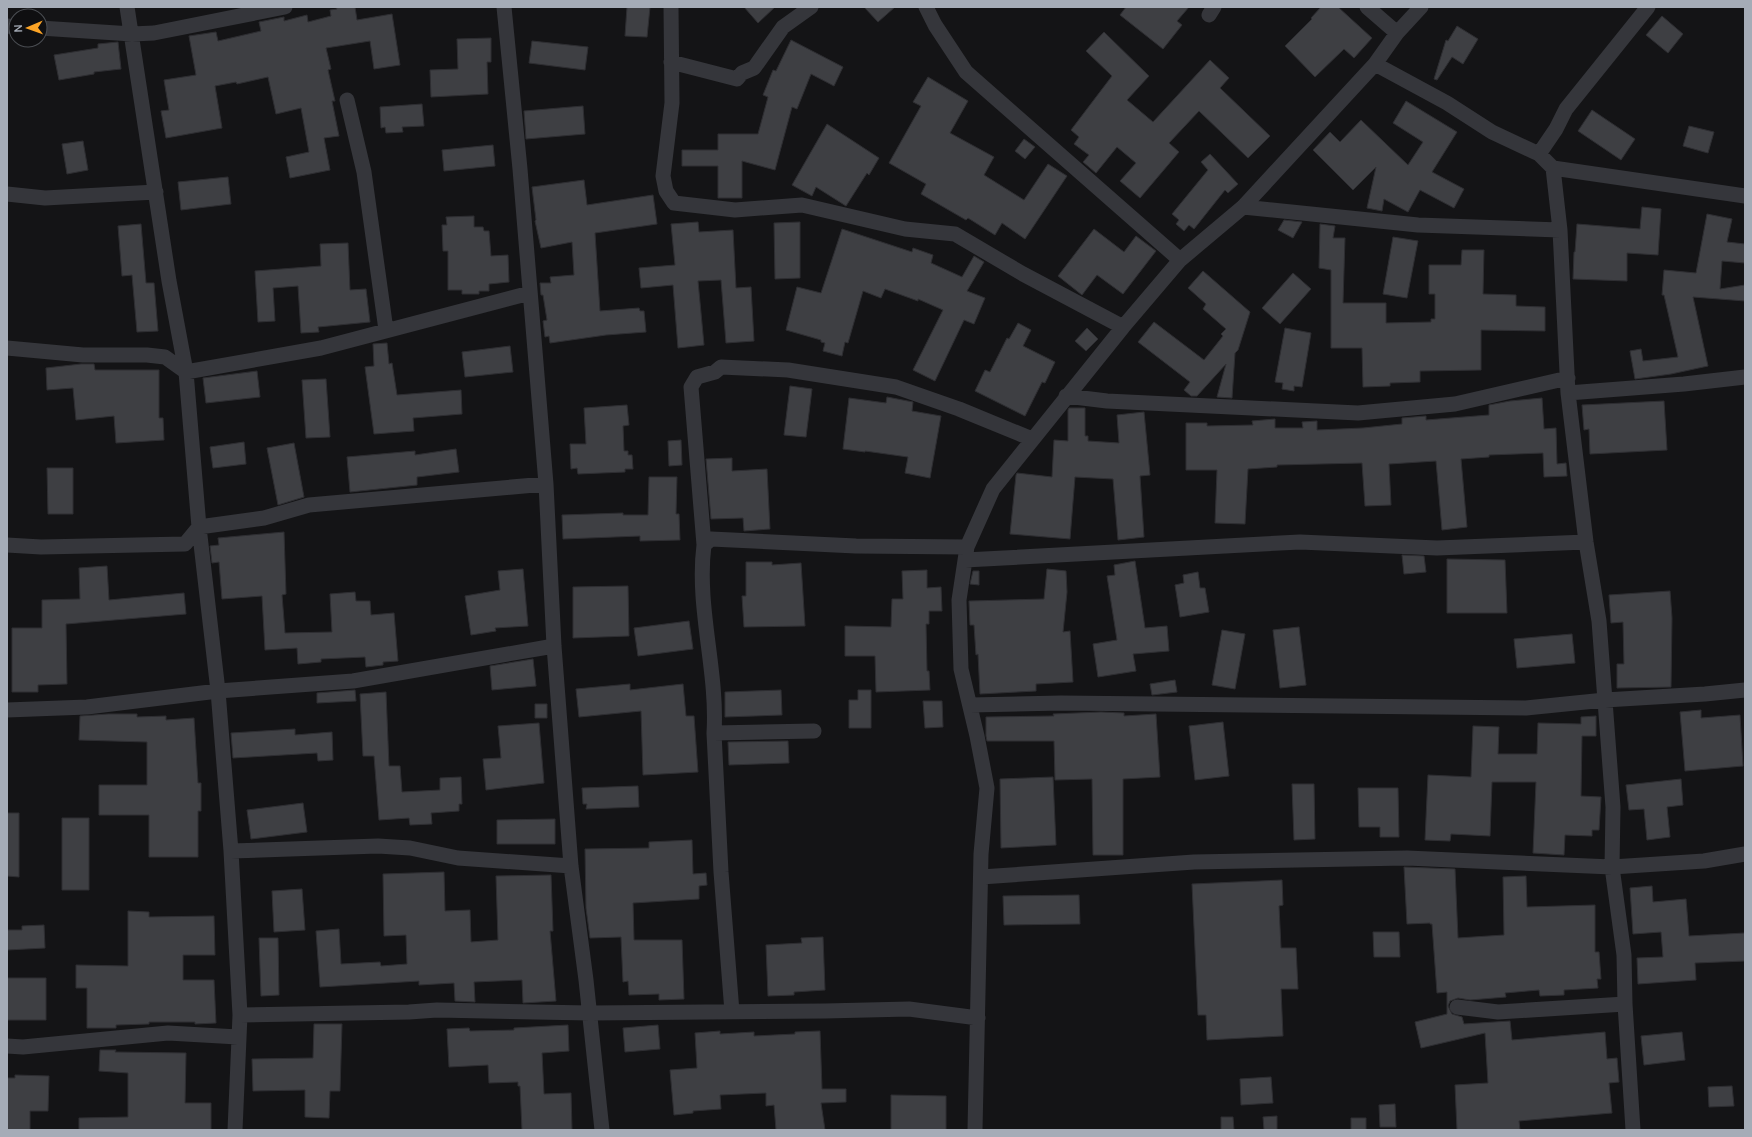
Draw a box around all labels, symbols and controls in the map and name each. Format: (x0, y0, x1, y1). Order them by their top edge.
north arrow (8, 8, 48, 48)
text: N (10, 24, 25, 33)

